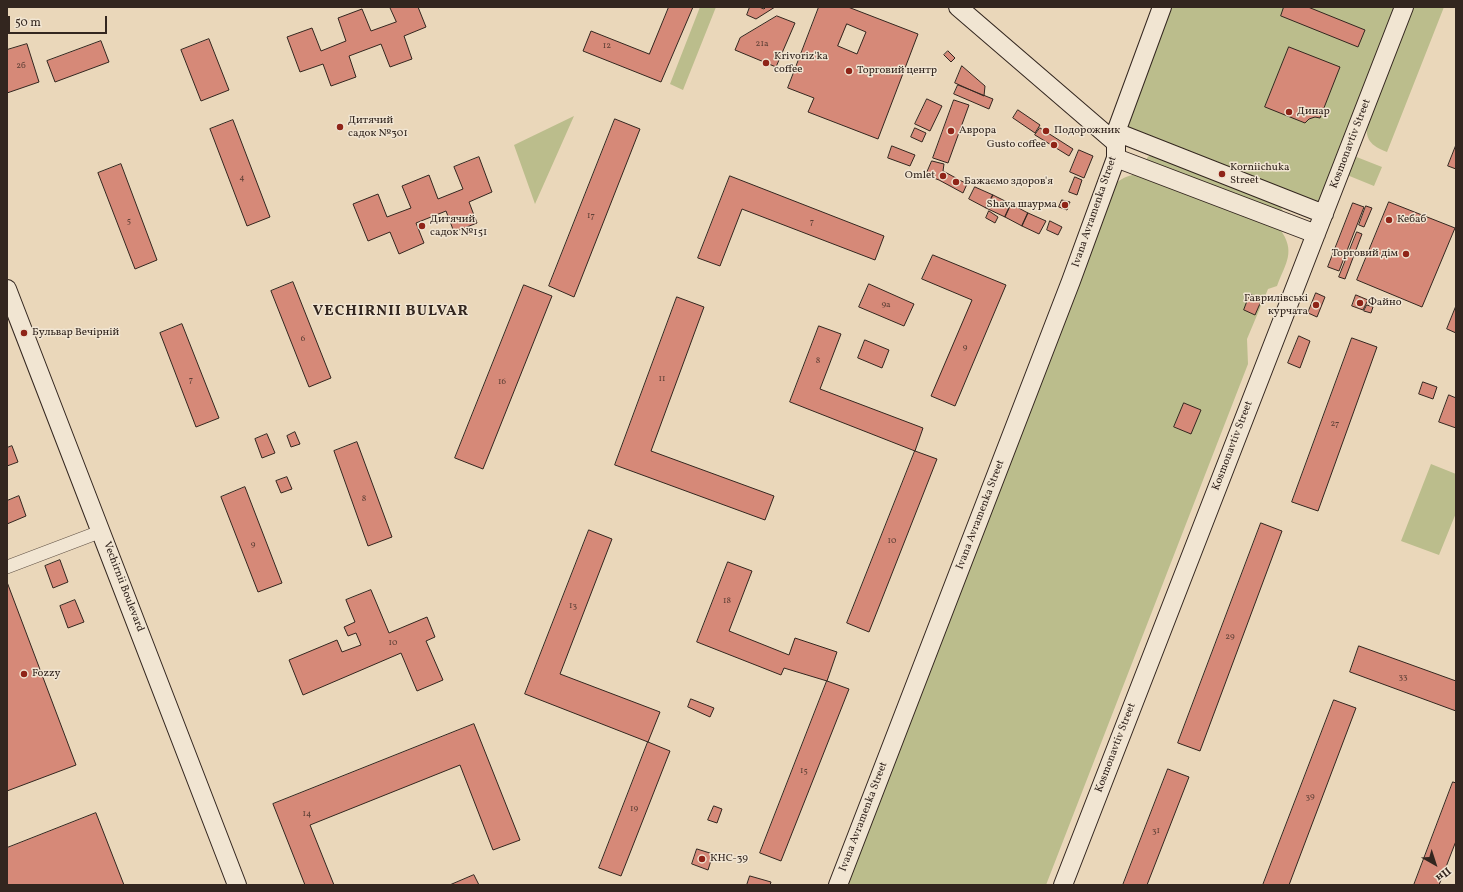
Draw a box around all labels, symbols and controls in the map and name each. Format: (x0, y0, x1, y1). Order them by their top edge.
scale bar (10, 8, 109, 34)
text: 50 m (15, 15, 41, 31)
house number: 21а (756, 39, 768, 49)
house number: 12 (603, 41, 611, 51)
place label: Krivoriz'ka coffee (774, 50, 828, 76)
marker: Krivoriz'ka coffee (761, 58, 771, 68)
house number: 2б (16, 61, 26, 71)
place label: Торговий центр (857, 64, 937, 78)
marker: Торговий центр (844, 66, 854, 76)
street label: Kosmonavtiv Street (1328, 97, 1374, 191)
place label: Динар (1297, 105, 1330, 119)
marker: Динар (1284, 107, 1294, 117)
place label: Дитячий садок №301 (348, 114, 408, 140)
marker: Дитячий садок №301 (335, 122, 345, 132)
place label: Аврора (959, 124, 996, 138)
place label: Подорожник (1054, 124, 1120, 138)
marker: Аврора (946, 126, 956, 136)
marker: Подорожник (1041, 126, 1051, 136)
place label: Gusto coffee (987, 138, 1046, 152)
marker: Gusto coffee (1049, 140, 1059, 150)
street label: Ivana Avramenka Street (1070, 155, 1120, 269)
place label: Korniichuka Street (1230, 161, 1290, 187)
place label: Omlet (905, 169, 935, 183)
marker: Korniichuka Street (1217, 169, 1227, 179)
marker: Omlet (938, 171, 948, 181)
house number: 4 (239, 173, 245, 183)
place label: Бажаємо здоров'я (964, 175, 1053, 189)
marker: Бажаємо здоров'я (951, 177, 961, 187)
place label: Shava шаурма (987, 198, 1057, 212)
marker: Shava шаурма (1060, 200, 1070, 210)
house number: 17 (587, 211, 595, 221)
place label: Дитячий садок №151 (430, 213, 487, 239)
place label: Кебаб (1397, 213, 1426, 227)
marker: Кебаб (1384, 215, 1394, 225)
house number: 5 (127, 216, 131, 226)
house number: 7 (810, 217, 814, 227)
marker: Дитячий садок №151 (417, 221, 427, 231)
place label: Торговий дім (1331, 247, 1398, 261)
marker: Торговий дім (1401, 249, 1411, 259)
place label: Гаврилівські курчата (1244, 292, 1308, 318)
place label: Файно (1368, 296, 1402, 310)
marker: Файно (1355, 298, 1365, 308)
house number: 9а (881, 300, 891, 310)
marker: Гаврилівські курчата (1311, 300, 1321, 310)
district label: VECHIRNII BULVAR (313, 303, 469, 321)
place label: Бульвар Вечірній (32, 326, 119, 340)
marker: Бульвар Вечірній (19, 328, 29, 338)
house number: 6 (301, 334, 305, 344)
house number: 9 (963, 343, 967, 353)
house number: 8 (816, 356, 820, 366)
house number: 11 (659, 374, 665, 384)
house number: 7 (189, 375, 193, 385)
house number: 16 (498, 377, 506, 387)
street label: Kosmonavtiv Street (1210, 399, 1256, 493)
house number: 27 (1331, 419, 1339, 429)
street label: Ivana Avramenka Street (954, 458, 1008, 572)
house number: 8 (362, 494, 366, 504)
house number: 10 (888, 536, 896, 546)
street label: Vechirnii Boulevard (100, 540, 146, 634)
house number: 9 (251, 540, 255, 550)
house number: 18 (723, 596, 731, 606)
house number: 13 (569, 601, 577, 611)
house number: 29 (1225, 632, 1235, 642)
house number: 10 (389, 638, 397, 648)
place label: Fozzy (32, 667, 60, 681)
marker: Fozzy (19, 669, 29, 679)
house number: 33 (1398, 672, 1408, 682)
street label: Kosmonavtiv Street (1093, 701, 1139, 795)
street label: Ivana Avramenka Street (837, 760, 891, 874)
house number: 15 (800, 766, 808, 776)
house number: 39 (1305, 792, 1315, 802)
house number: 19 (630, 804, 638, 814)
house number: 14 (303, 809, 311, 819)
house number: 31 (1152, 826, 1160, 836)
north arrow (1415, 844, 1455, 884)
place label: КНС-39 (710, 852, 748, 866)
marker: КНС-39 (697, 854, 707, 864)
text: Пн (1432, 863, 1454, 884)

